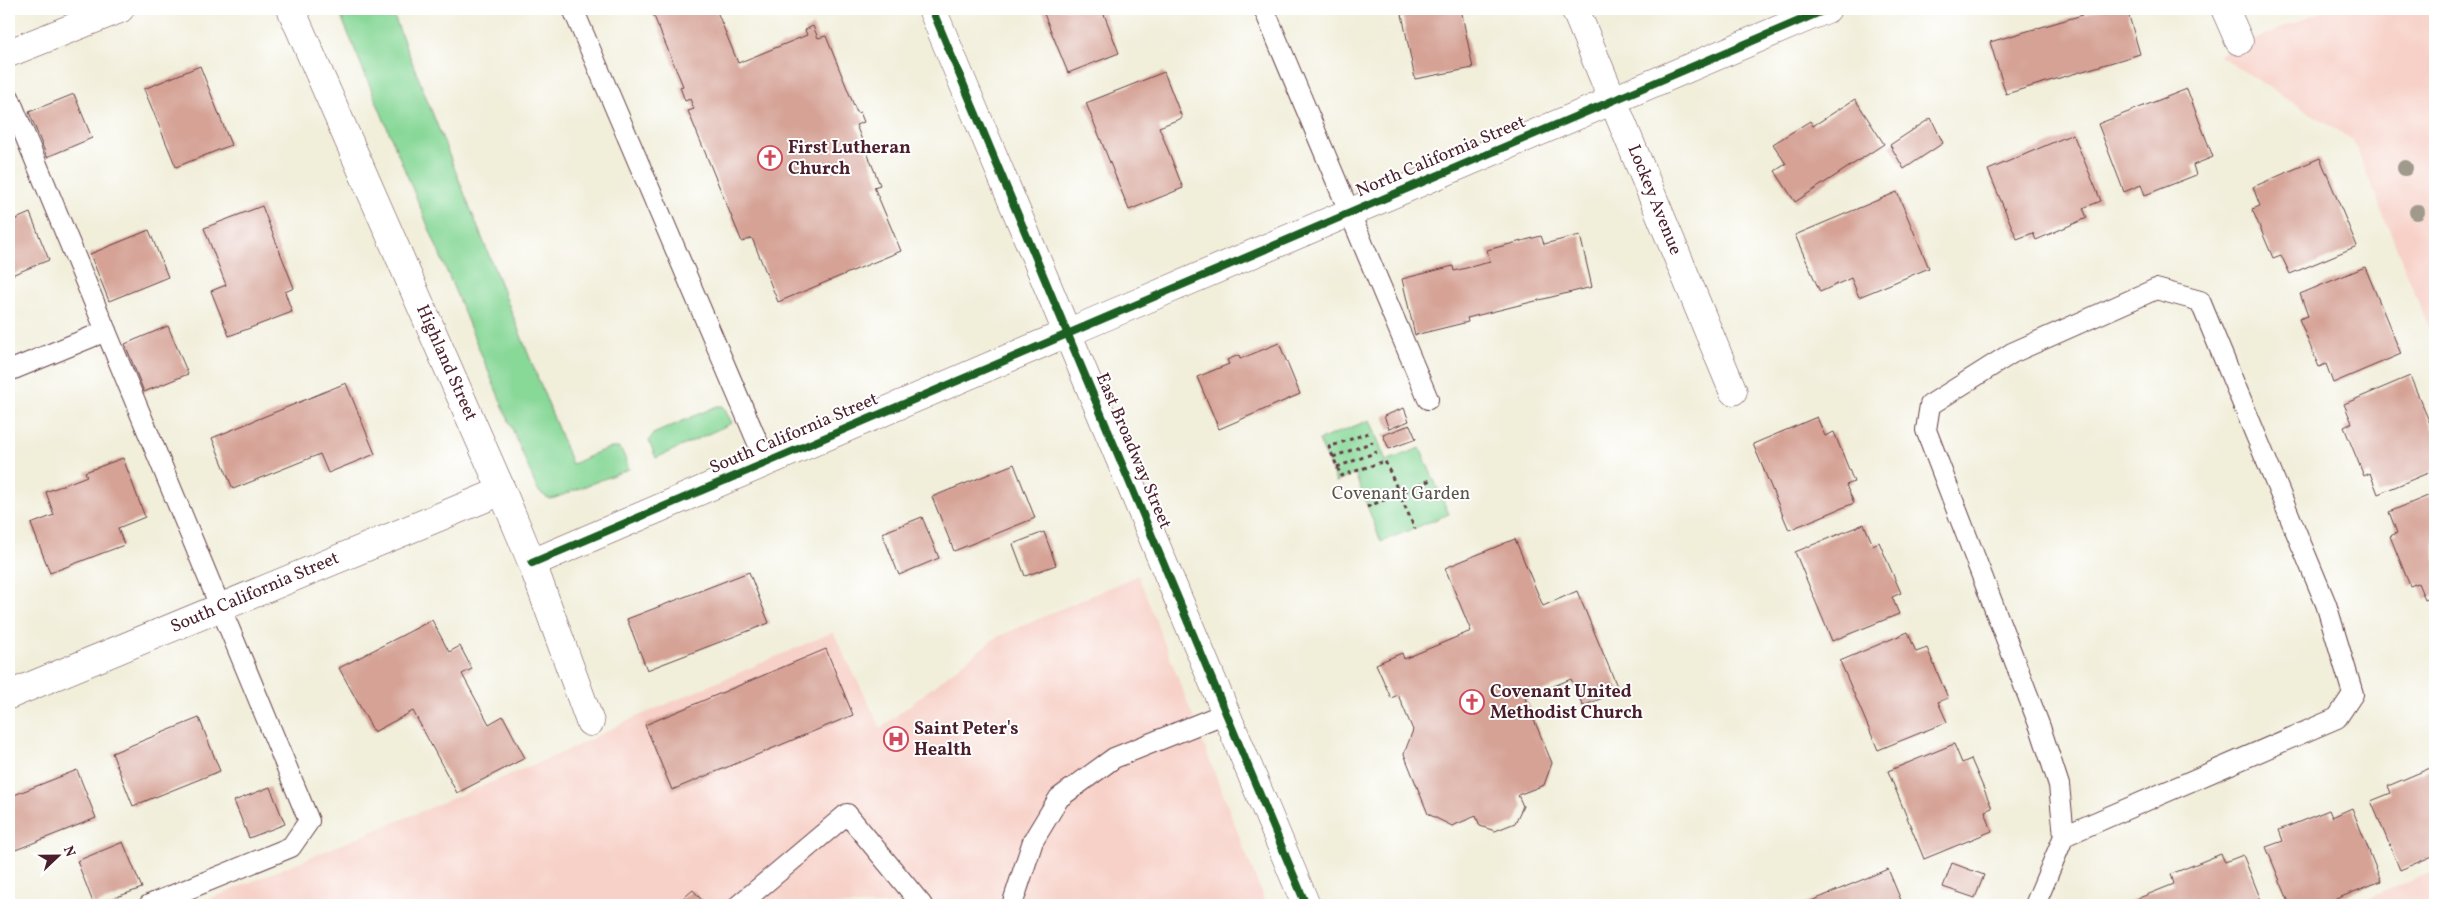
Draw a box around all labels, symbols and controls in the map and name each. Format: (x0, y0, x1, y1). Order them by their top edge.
street label: North California Street (1352, 110, 1530, 204)
place label: First Lutheran Church (788, 136, 911, 182)
street label: Lockey Avenue (1621, 141, 1687, 259)
church icon: First Lutheran Church (757, 145, 783, 171)
street label: Highland Street (409, 301, 483, 425)
street label: East Broadway Street (1089, 369, 1177, 533)
street label: South California Street (706, 387, 882, 481)
park label: Covenant Garden (1332, 482, 1470, 507)
street label: South California Street (167, 546, 343, 640)
place label: Covenant United Methodist Church (1490, 680, 1643, 726)
church icon: Covenant United Methodist Church (1459, 689, 1485, 715)
place label: Saint Peter's Health (914, 717, 1019, 763)
hospital icon: Saint Peter's Health (883, 726, 909, 752)
north arrow (32, 832, 82, 882)
text: N (58, 843, 79, 860)

